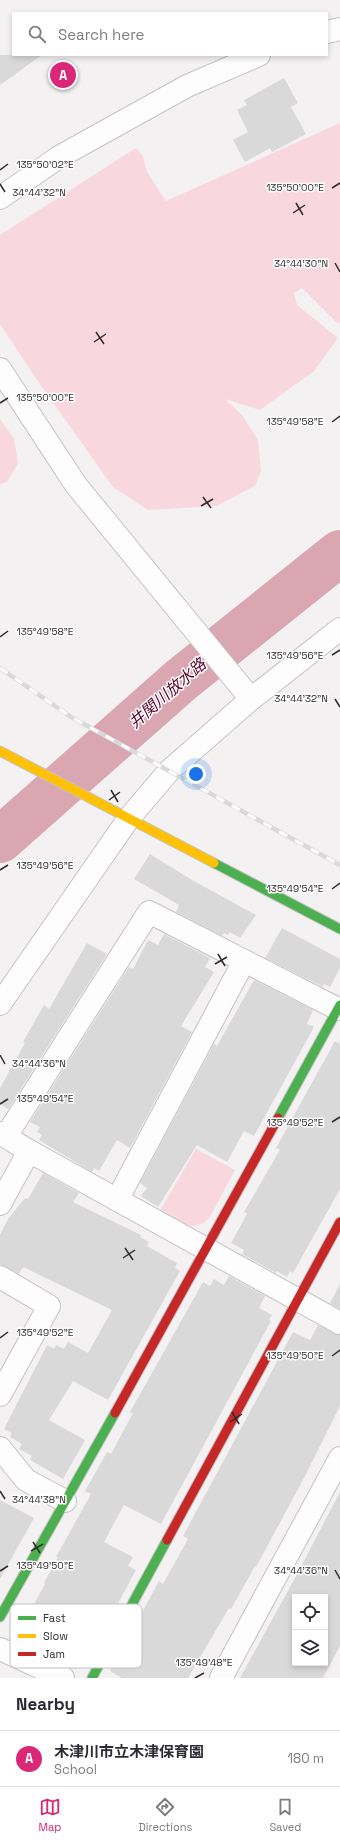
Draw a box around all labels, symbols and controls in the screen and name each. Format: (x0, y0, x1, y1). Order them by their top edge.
search box (12, 12, 328, 56)
icon: search (26, 23, 48, 45)
text: Search here (58, 25, 144, 44)
pin: A (50, 60, 76, 90)
text: 135°50'02"E (16, 158, 74, 171)
text: 135°50'00"E (266, 181, 324, 194)
text: 34°44'32"N (12, 186, 66, 199)
text: 34°44'30"N (274, 257, 328, 270)
text: 135°50'00"E (16, 391, 74, 404)
text: 135°49'58"E (267, 415, 324, 428)
text: 135°49'58"E (17, 625, 74, 638)
text: 135°49'56"E (267, 649, 324, 662)
water label: 井関川放水路 (124, 653, 212, 733)
text: 34°44'32"N (274, 692, 328, 705)
your location (186, 764, 206, 784)
text: 135°49'56"E (17, 859, 74, 872)
text: 135°49'54"E (267, 882, 324, 895)
text: 34°44'36"N (12, 1057, 66, 1070)
text: 135°49'54"E (17, 1092, 74, 1105)
text: 135°49'52"E (267, 1116, 324, 1129)
text: 135°49'52"E (17, 1326, 74, 1339)
text: 135°49'50"E (266, 1349, 324, 1362)
text: 34°44'38"N (12, 1493, 66, 1506)
text: 135°49'50"E (16, 1559, 74, 1572)
text: 34°44'36"N (274, 1564, 328, 1577)
map controls (292, 1594, 328, 1666)
button: locate (292, 1594, 328, 1630)
legend (10, 1604, 142, 1668)
text: Fast (43, 1611, 66, 1625)
text: Slow (43, 1629, 68, 1643)
button: layers (292, 1630, 328, 1666)
text: Jam (43, 1647, 65, 1661)
text: 135°49'48"E (176, 1656, 233, 1669)
text: Nearby (16, 1693, 75, 1715)
text: 木津川市立木津保育園 (54, 1742, 204, 1761)
text: A (25, 1750, 33, 1767)
text: 180 m (288, 1750, 324, 1767)
text: School (54, 1761, 97, 1778)
tab: Map (39, 1796, 61, 1834)
tab: Directions (138, 1796, 192, 1834)
tab: Saved (269, 1796, 301, 1834)

